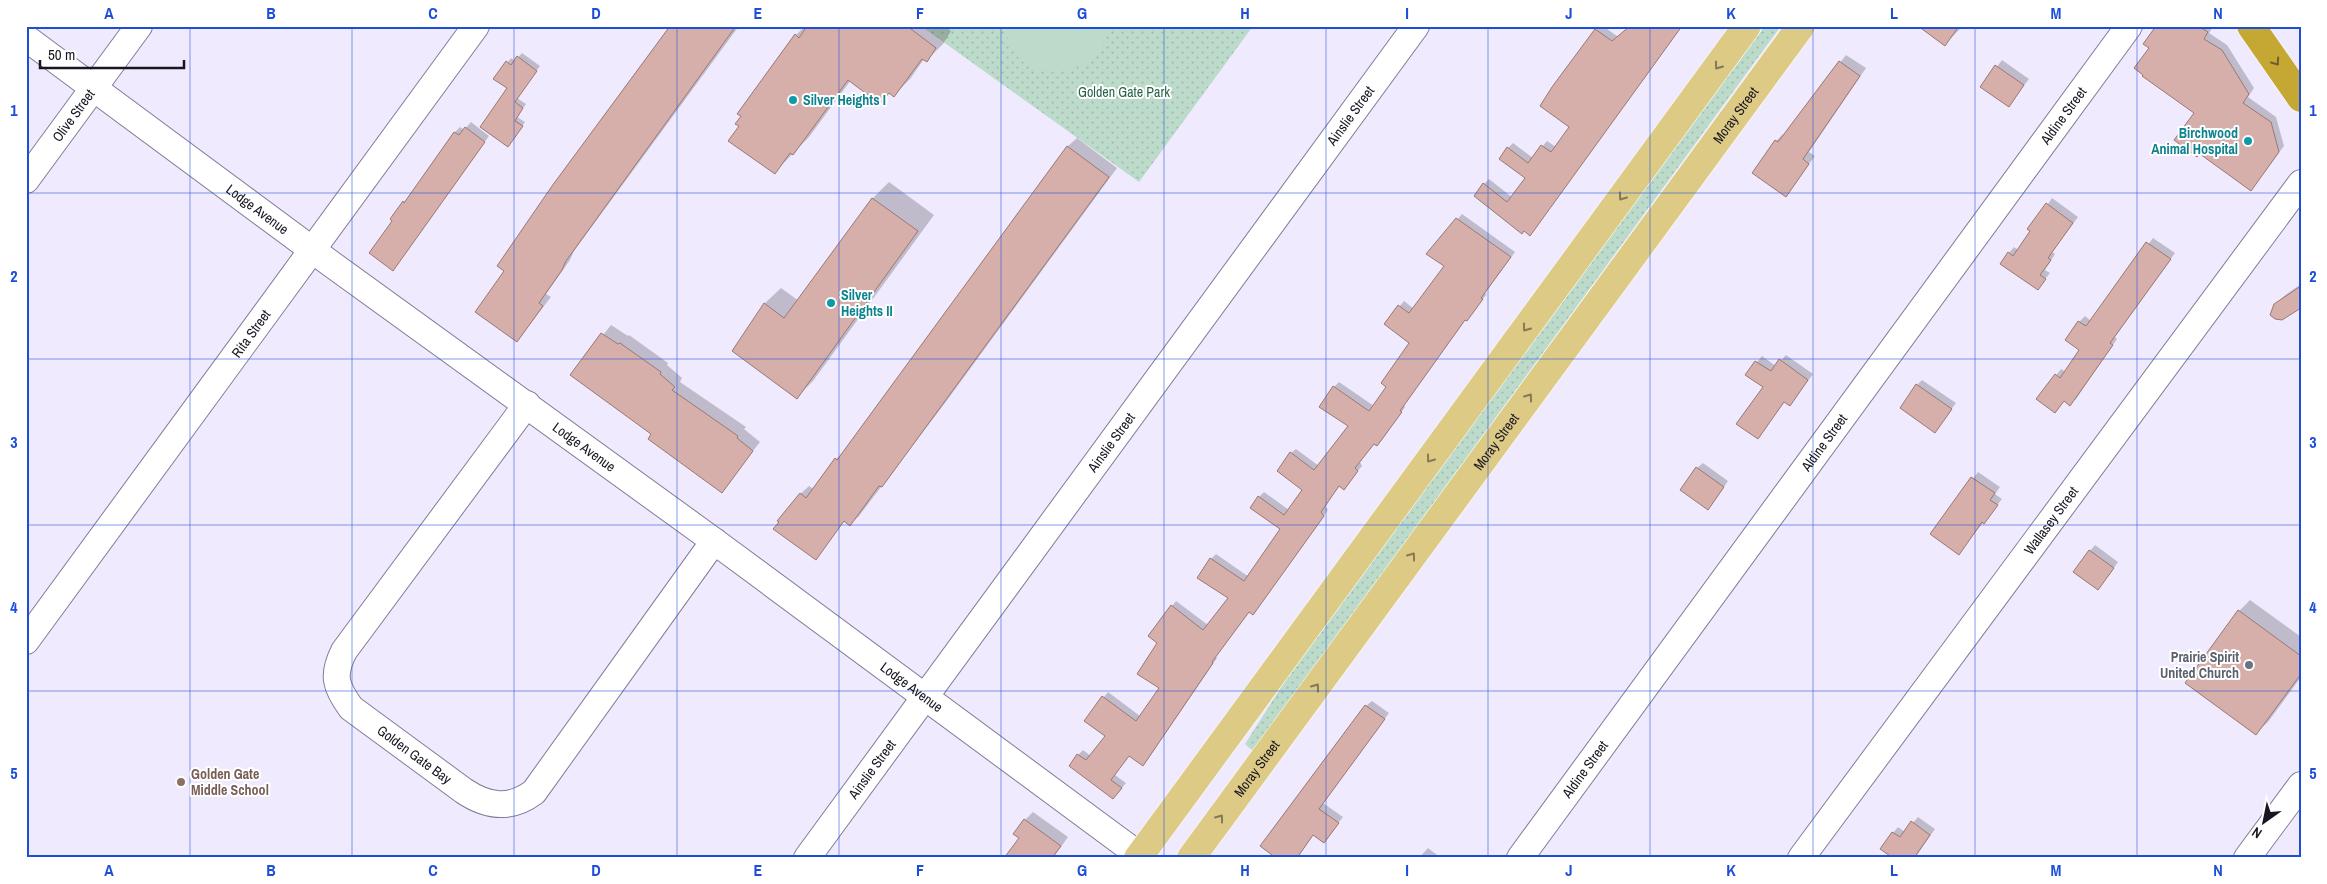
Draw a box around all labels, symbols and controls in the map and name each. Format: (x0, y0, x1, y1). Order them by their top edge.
text: A (104, 2, 114, 24)
text: B (266, 2, 276, 24)
text: C (428, 2, 438, 24)
text: D (591, 2, 601, 24)
text: E (754, 2, 763, 24)
text: F (916, 2, 924, 24)
text: G (1077, 2, 1087, 24)
text: H (1240, 2, 1250, 24)
text: I (1405, 2, 1409, 24)
text: J (1565, 2, 1573, 24)
text: K (1726, 2, 1736, 24)
text: L (1890, 2, 1898, 24)
text: M (2051, 2, 2062, 24)
text: N (2213, 2, 2223, 24)
scale bar (40, 38, 184, 70)
text: 50 m (48, 44, 75, 65)
one-way arrow (2270, 56, 2279, 66)
one-way arrow (1715, 60, 1724, 70)
street label: Ainslie Street (1322, 82, 1378, 150)
park label: Golden Gate Park (1078, 83, 1170, 101)
street label: Moray Street (1709, 83, 1762, 147)
street label: Aldine Street (2036, 83, 2090, 149)
street label: Olive Street (48, 86, 99, 145)
place label: Silver Heights I (803, 91, 886, 109)
marker: Silver Heights I (787, 94, 799, 106)
text: 1 (10, 99, 18, 121)
text: 1 (2309, 99, 2317, 121)
place label: Birchwood Animal Hospital (2151, 124, 2238, 158)
marker: Birchwood Animal Hospital (2242, 135, 2254, 147)
street label: Lodge Avenue (223, 180, 292, 238)
one-way arrow (1619, 191, 1628, 201)
text: 2 (10, 265, 18, 287)
text: 2 (2309, 265, 2317, 287)
place label: Silver Heights II (841, 286, 893, 320)
marker: Silver Heights II (825, 297, 837, 309)
street label: Rita Street (227, 306, 274, 361)
one-way arrow (1523, 322, 1532, 332)
one-way arrow (1523, 394, 1531, 403)
street label: Ainslie Street (1083, 409, 1139, 476)
street label: Moray Street (1469, 410, 1523, 474)
street label: Aldine Street (1797, 410, 1851, 475)
street label: Lodge Avenue (549, 418, 619, 476)
text: 3 (10, 431, 18, 453)
text: 3 (2309, 431, 2317, 453)
one-way arrow (1427, 453, 1436, 463)
street label: Wallasey Street (2020, 483, 2082, 558)
one-way arrow (1406, 552, 1415, 562)
text: 4 (10, 596, 18, 618)
text: 4 (2309, 596, 2317, 618)
place label: Prairie Spirit United Church (2160, 648, 2239, 682)
street label: Lodge Avenue (877, 658, 946, 716)
marker: Prairie Spirit United Church (2243, 659, 2255, 671)
one-way arrow (1310, 683, 1319, 693)
street label: Golden Gate Bay (374, 721, 456, 788)
street label: Ainslie Street (844, 736, 900, 803)
street label: Moray Street (1230, 737, 1283, 800)
street label: Aldine Street (1557, 737, 1612, 802)
text: 5 (10, 762, 18, 784)
text: 5 (2309, 762, 2317, 784)
place label: Golden Gate Middle School (191, 765, 269, 799)
marker: Golden Gate Middle School (175, 776, 187, 788)
north arrow (2240, 796, 2290, 846)
one-way arrow (1213, 815, 1223, 824)
text: N (2249, 823, 2265, 843)
text: A (104, 859, 114, 881)
text: B (266, 859, 276, 881)
text: C (428, 859, 438, 881)
text: D (591, 859, 601, 881)
text: E (754, 859, 763, 881)
text: F (916, 859, 924, 881)
text: G (1077, 859, 1087, 881)
text: H (1240, 859, 1250, 881)
text: I (1405, 859, 1409, 881)
text: J (1565, 859, 1573, 881)
text: K (1726, 859, 1736, 881)
text: L (1890, 859, 1898, 881)
text: M (2051, 859, 2062, 881)
text: N (2213, 859, 2223, 881)

